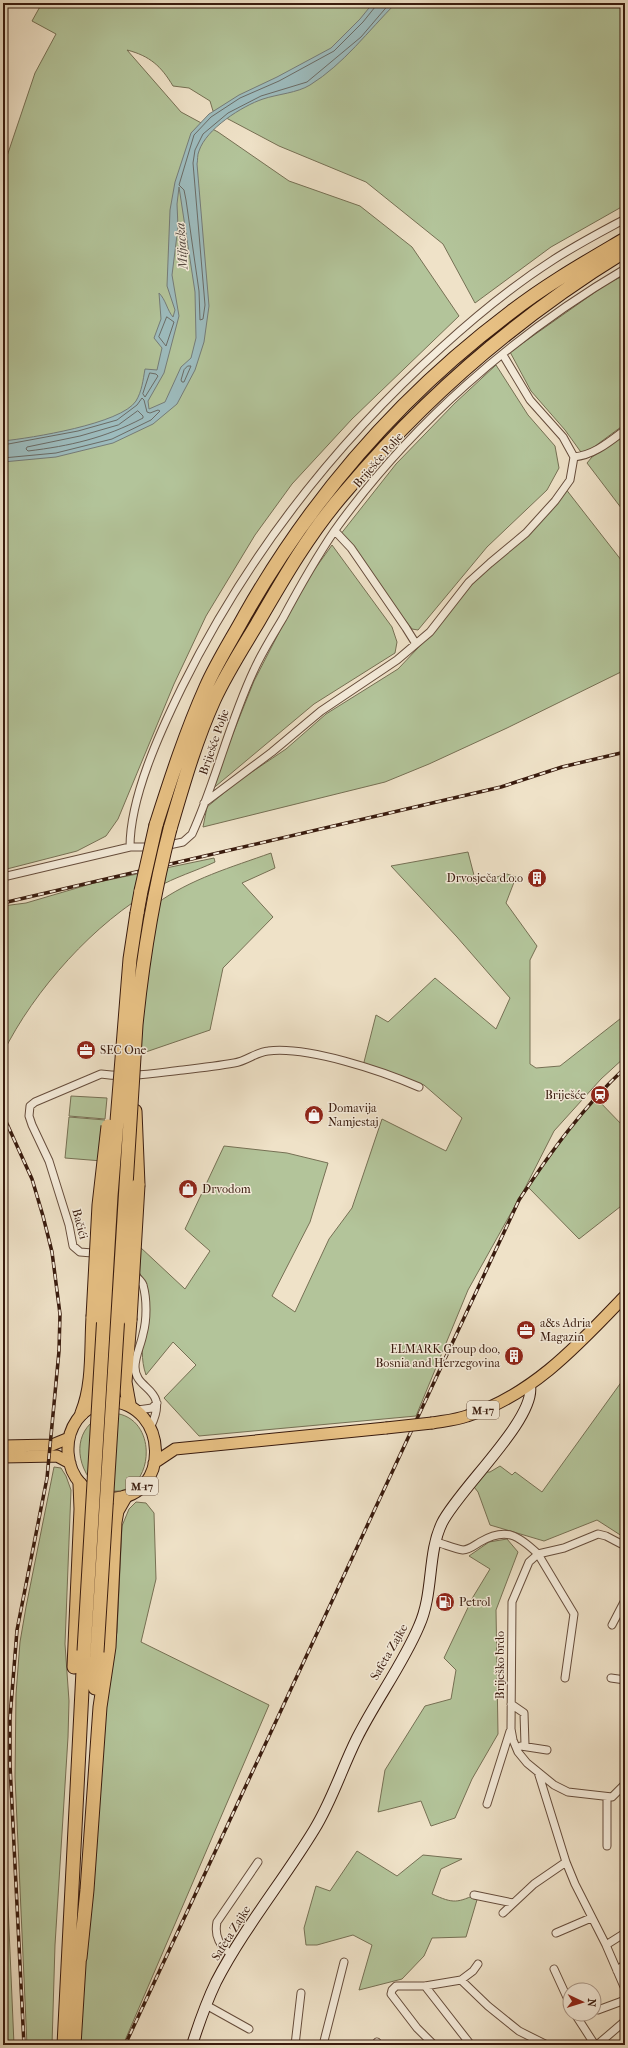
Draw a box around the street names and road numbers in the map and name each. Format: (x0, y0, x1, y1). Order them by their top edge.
street label: Briješće Polje (350, 429, 406, 491)
street label: Briješće Polje (196, 707, 232, 777)
street label: Bačići (69, 1207, 91, 1241)
road number: M-17 (467, 1401, 499, 1419)
road number: M-17 (126, 1477, 158, 1495)
street label: Safeta Zajke (367, 1621, 411, 1683)
street label: Briješko brdo (493, 1631, 507, 1699)
street label: Safeta Zajke (208, 1903, 254, 1963)

